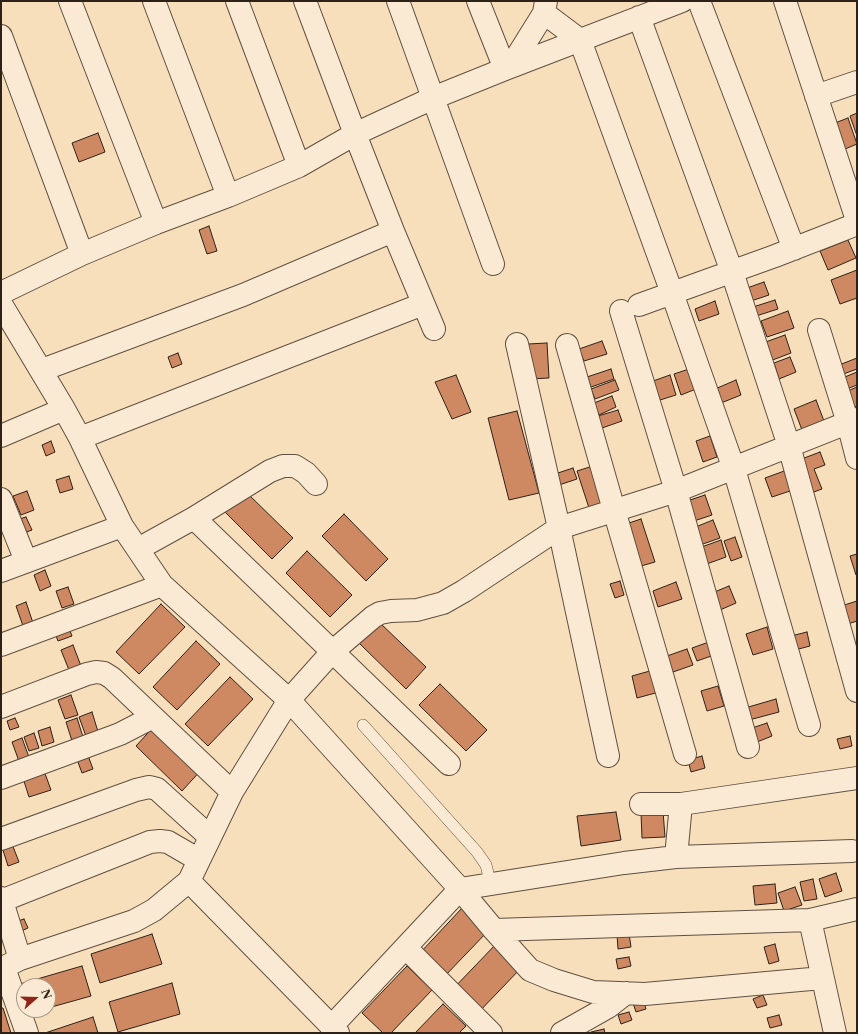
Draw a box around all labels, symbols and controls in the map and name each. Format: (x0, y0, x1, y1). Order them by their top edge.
north arrow (16, 978, 56, 1018)
text: N (38, 987, 55, 1001)

